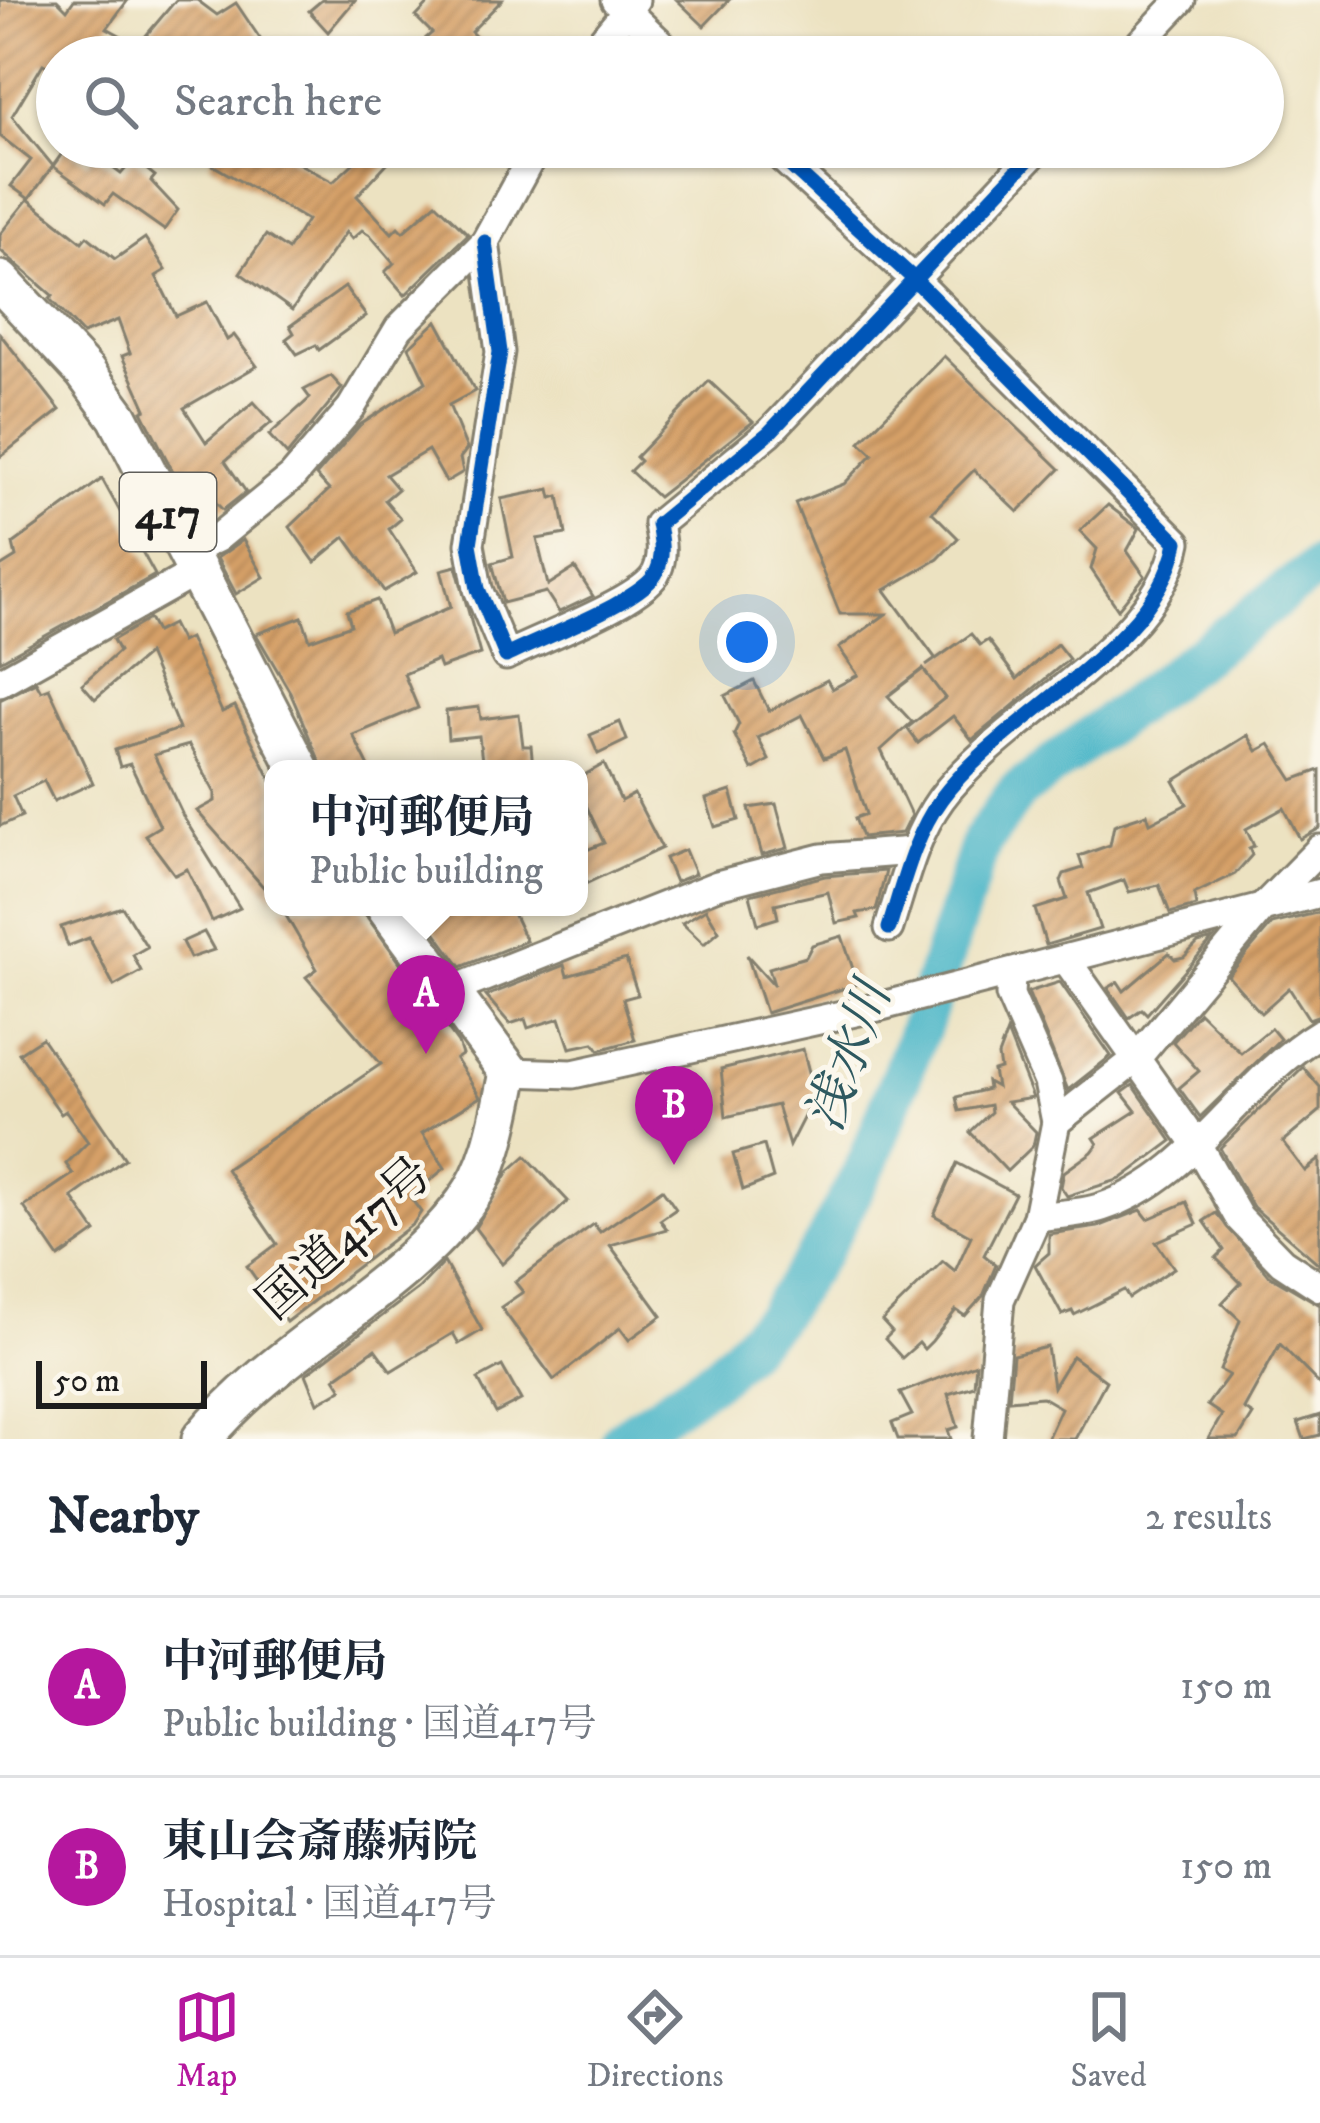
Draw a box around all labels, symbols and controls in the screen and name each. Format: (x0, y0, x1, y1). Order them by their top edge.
search box (36, 36, 1284, 168)
icon: search (78, 69, 144, 135)
text: Search here (174, 74, 382, 130)
road number: 417 (120, 473, 216, 551)
your location (717, 612, 777, 672)
popup (264, 760, 588, 916)
text: 中河郵便局 (309, 791, 534, 847)
text: Public building (309, 847, 543, 896)
pin: A (387, 955, 465, 1054)
water label: 浅水川 (794, 970, 908, 1140)
pin: B (635, 1066, 713, 1165)
street label: 国道417号 (245, 1145, 445, 1333)
scale bar (36, 1355, 207, 1408)
text: 50 m (54, 1361, 120, 1402)
text: Nearby (48, 1485, 199, 1549)
text: 2 results (1145, 1493, 1272, 1542)
text: 中河郵便局 (162, 1635, 387, 1691)
text: A (75, 1662, 99, 1711)
text: 150 m (1180, 1662, 1272, 1711)
text: Public building · 国道417号 (162, 1700, 597, 1749)
text: 東山会斎藤病院 (162, 1815, 477, 1871)
text: B (75, 1842, 99, 1891)
text: 150 m (1180, 1842, 1272, 1891)
text: Hospital · 国道417号 (162, 1880, 497, 1929)
tab: Map (174, 1984, 240, 2097)
tab: Directions (587, 1984, 723, 2097)
tab: Saved (1071, 1984, 1146, 2097)

